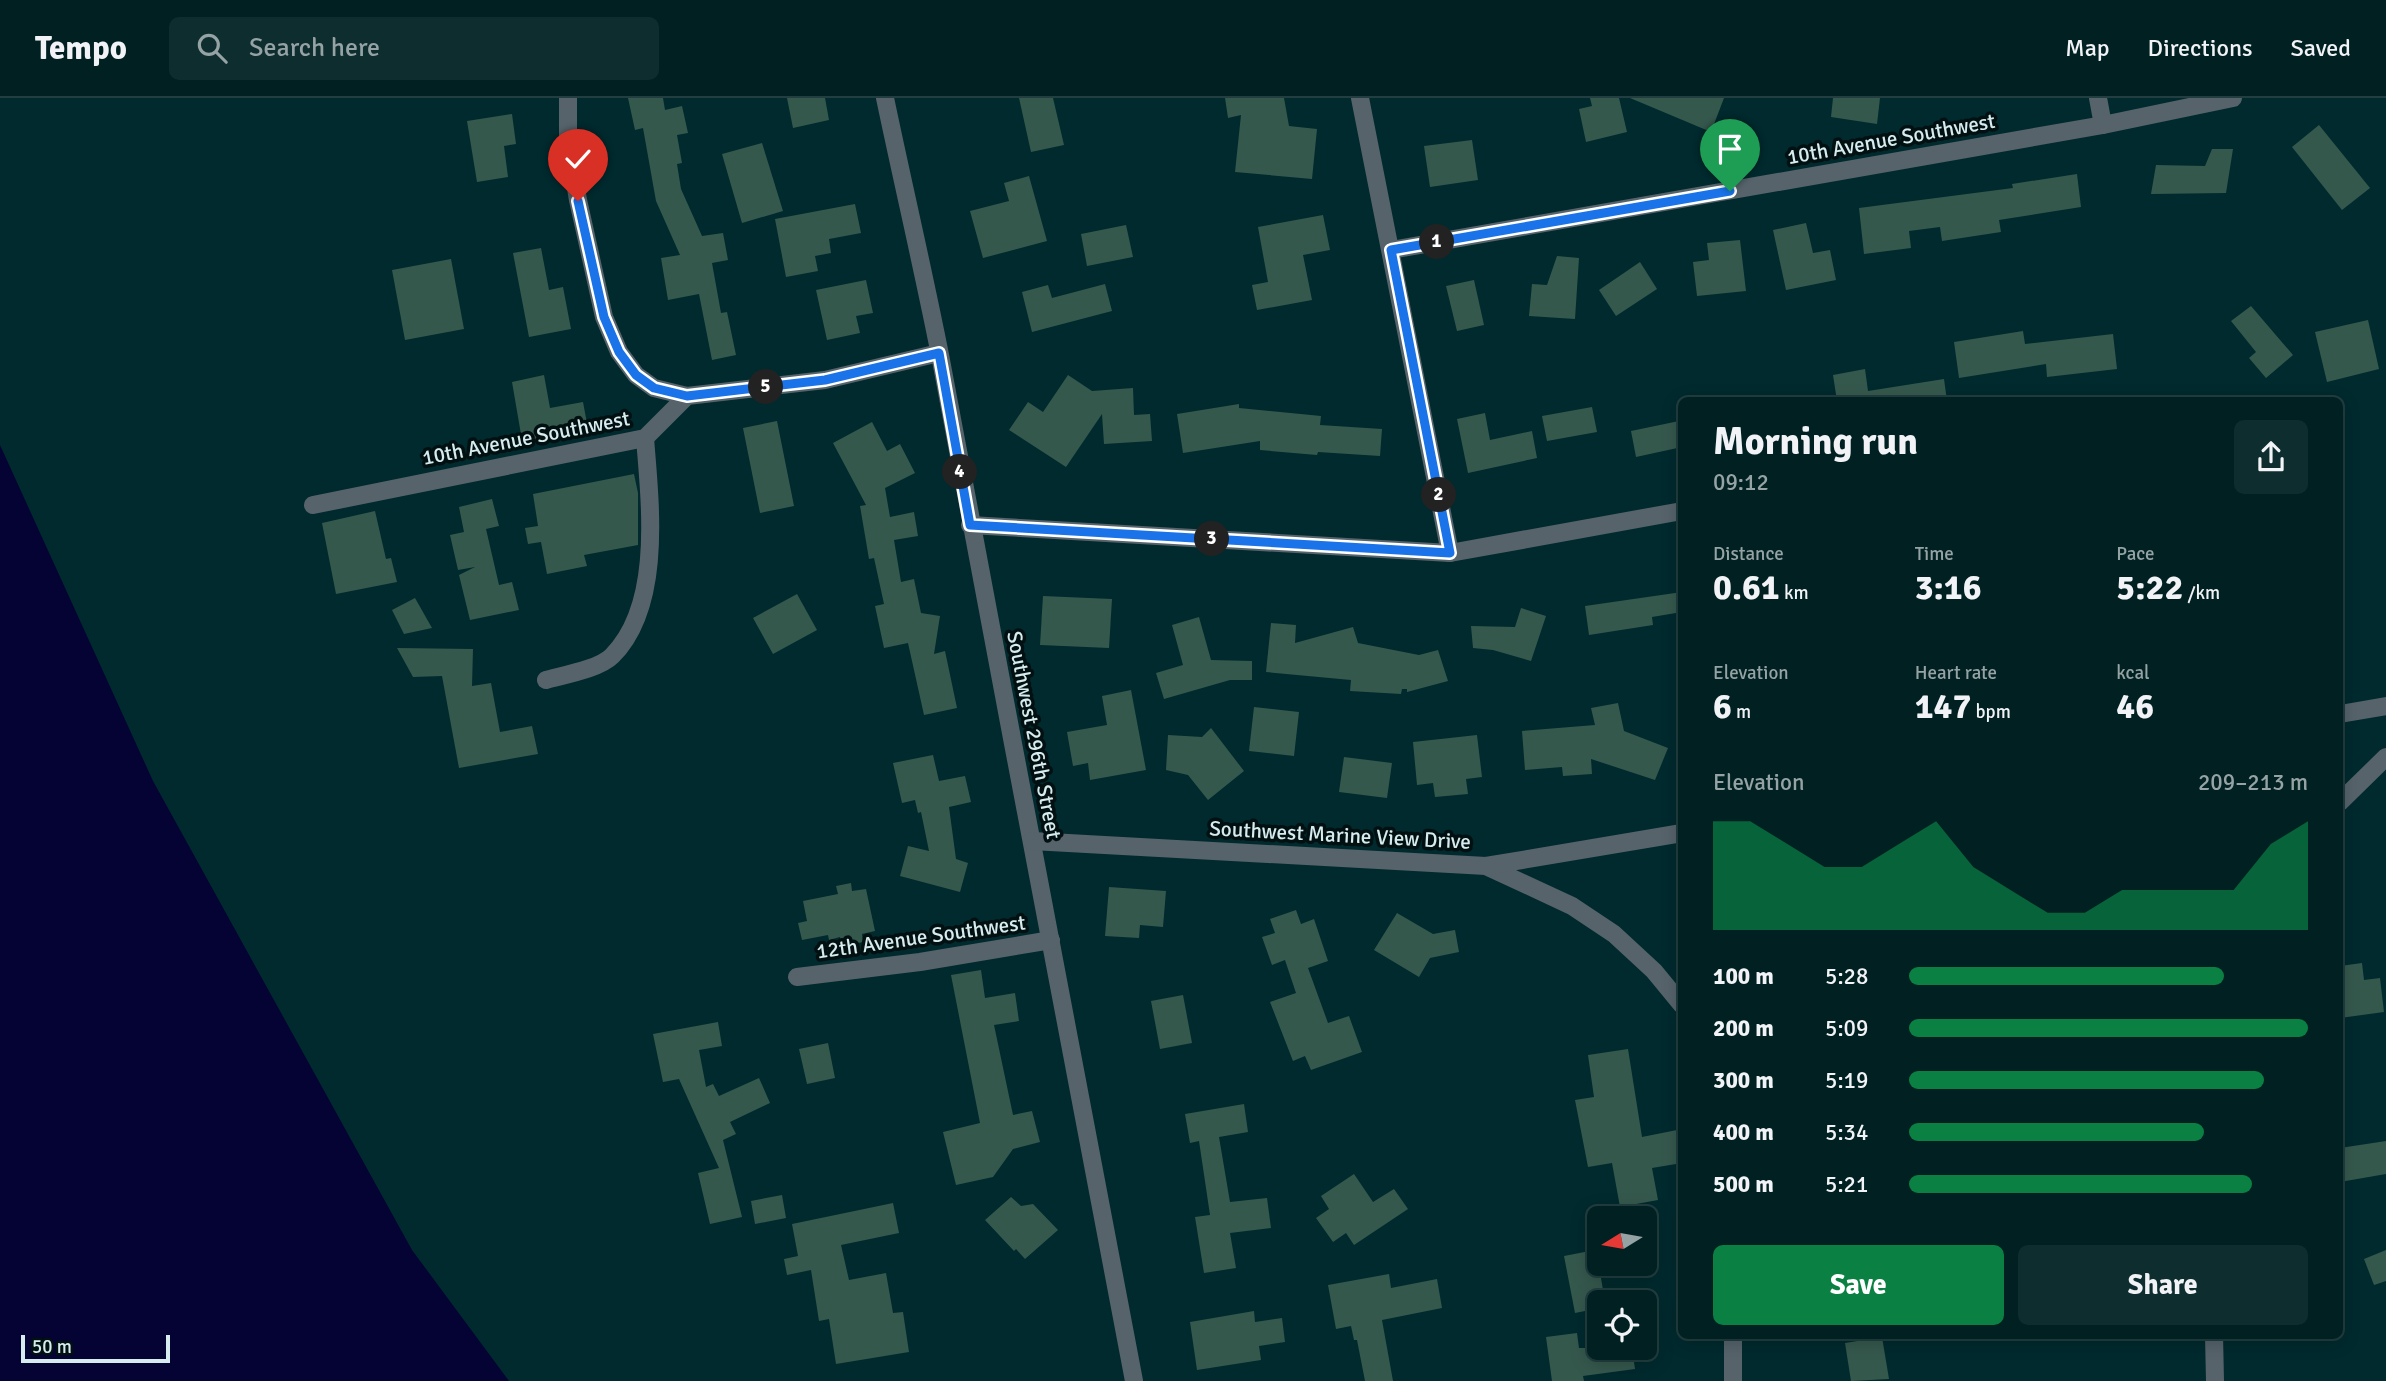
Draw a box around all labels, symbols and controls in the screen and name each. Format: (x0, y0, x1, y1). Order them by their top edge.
search box (169, 17, 659, 80)
text: Tempo (35, 28, 127, 69)
icon: search (193, 29, 231, 67)
text: Search here (249, 32, 380, 64)
text: Map (2065, 33, 2110, 63)
text: Directions (2148, 33, 2253, 63)
text: Saved (2291, 33, 2351, 63)
street label: 10th Avenue Southwest (1785, 108, 1997, 170)
pin (1700, 119, 1760, 191)
pin (548, 129, 608, 201)
icon: arrive (1711, 130, 1749, 168)
icon: check (559, 140, 597, 178)
pin: 1 (1420, 225, 1454, 260)
text: 1 (1431, 229, 1442, 253)
pin: 5 (748, 370, 784, 404)
text: 5 (760, 374, 771, 398)
street label: 10th Avenue Southwest (420, 405, 632, 471)
text: Morning run (1713, 418, 1918, 465)
button: share (2234, 420, 2308, 494)
pin: 4 (942, 454, 978, 490)
text: 4 (954, 459, 965, 483)
text: 09:12 (1713, 468, 1769, 497)
pin: 2 (1422, 478, 1456, 512)
text: 2 (1433, 482, 1444, 506)
pin: 3 (1194, 522, 1230, 556)
text: 3 (1206, 526, 1217, 550)
text: Distance (1713, 542, 1784, 566)
text: Time (1915, 542, 1954, 566)
text: Pace (2116, 542, 2155, 566)
text: 0.61 (1713, 566, 1780, 609)
text: 3:16 (1915, 566, 1982, 609)
text: 5:22 (2116, 566, 2183, 609)
text: km (1780, 581, 1809, 605)
text: /km (2183, 581, 2220, 605)
street label: Southwest 296th Street (1001, 629, 1067, 841)
text: Elevation (1713, 661, 1789, 685)
text: Heart rate (1915, 661, 1997, 685)
text: kcal (2116, 661, 2150, 685)
text: 6 (1713, 685, 1732, 728)
text: 147 (1915, 685, 1971, 728)
text: 46 (2116, 685, 2154, 728)
text: m (1732, 700, 1751, 724)
text: bpm (1971, 700, 2011, 724)
text: Elevation (1713, 768, 1805, 797)
text: 209–213 m (2198, 768, 2308, 797)
street label: Southwest Marine View Drive (1209, 815, 1471, 855)
street label: 12th Avenue Southwest (815, 909, 1027, 965)
text: 100 m (1713, 962, 1774, 991)
text: 5:28 (1825, 962, 1868, 991)
text: 200 m (1713, 1014, 1774, 1043)
text: 5:09 (1825, 1014, 1868, 1043)
text: 300 m (1713, 1066, 1774, 1095)
text: 5:19 (1825, 1066, 1868, 1095)
text: 400 m (1713, 1118, 1774, 1147)
text: 5:34 (1825, 1118, 1868, 1147)
text: 500 m (1713, 1170, 1774, 1199)
text: 5:21 (1825, 1170, 1868, 1199)
north arrow (1587, 1206, 1657, 1276)
map controls (1587, 1206, 1657, 1360)
button: Save (1713, 1245, 2004, 1325)
button: Share (2018, 1245, 2308, 1325)
button: locate (1587, 1290, 1657, 1360)
scale bar (21, 1332, 170, 1364)
text: 50 m (32, 1335, 72, 1359)

